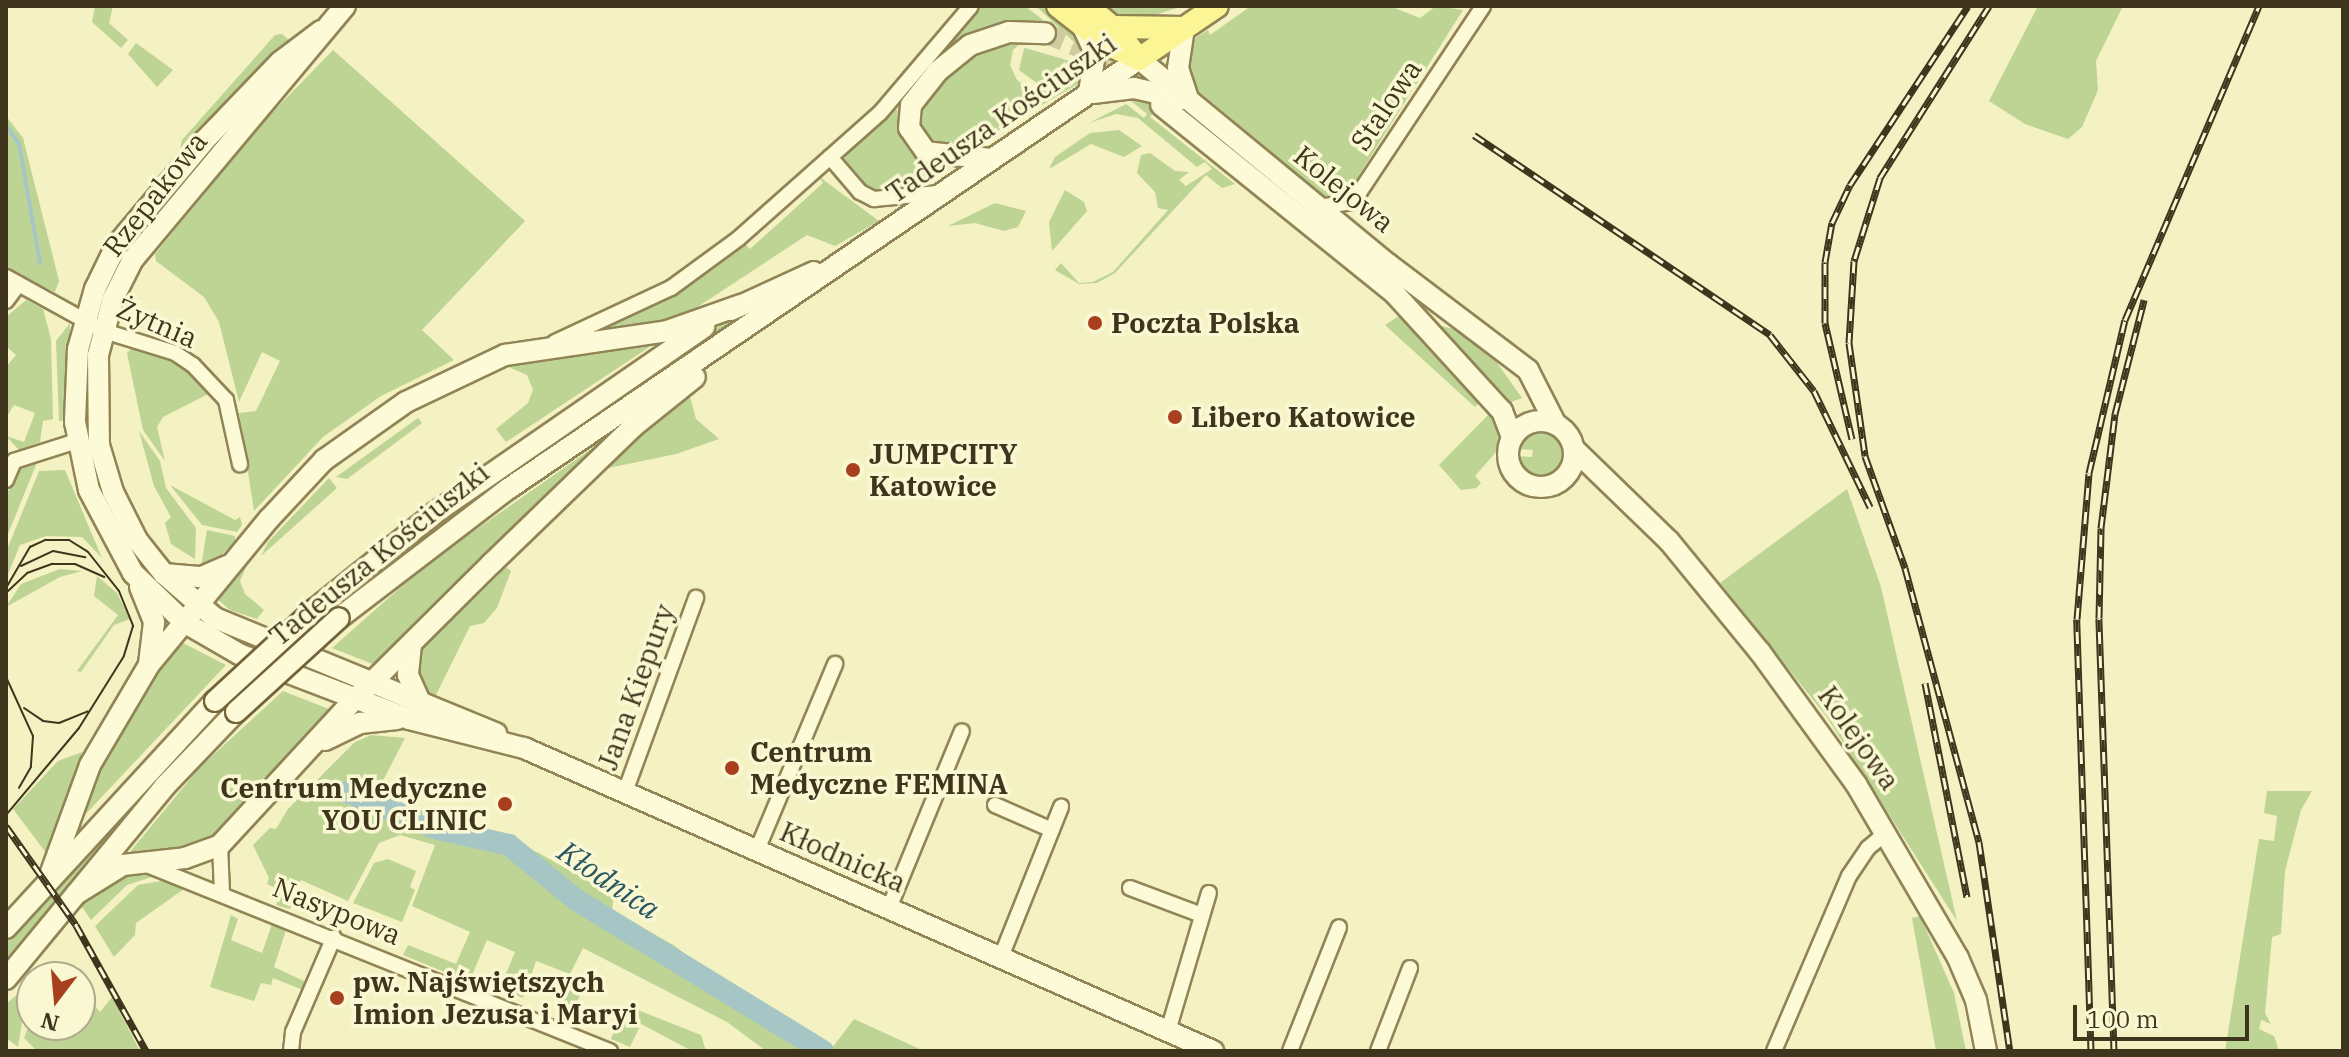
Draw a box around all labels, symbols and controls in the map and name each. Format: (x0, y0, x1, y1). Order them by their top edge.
street label: Tadeusza Kościuszki (880, 26, 1122, 210)
street label: Stalowa (1343, 53, 1429, 157)
street label: Rzepakowa (96, 125, 214, 263)
street label: Kolejowa (1287, 138, 1401, 240)
street label: Żytnia (112, 291, 202, 355)
place label: Poczta Polska (1111, 306, 1300, 340)
marker: Poczta Polska (1086, 314, 1104, 332)
place label: Libero Katowice (1191, 400, 1416, 434)
marker: Libero Katowice (1166, 408, 1184, 426)
place label: JUMPCITY Katowice (869, 437, 1018, 503)
street label: Tadeusza Kościuszki (263, 455, 495, 653)
marker: JUMPCITY Katowice (844, 461, 862, 479)
street label: Jana Kiepury (590, 600, 682, 774)
street label: Kolejowa (1811, 680, 1907, 796)
place label: Centrum Medyczne FEMINA (750, 735, 1008, 801)
marker: Centrum Medyczne FEMINA (721, 757, 743, 779)
place label: Centrum Medyczne YOU CLINIC (220, 771, 487, 837)
marker: Centrum Medyczne YOU CLINIC (494, 793, 516, 815)
street label: Kłodnicka (775, 814, 911, 900)
water label: Kłodnica (551, 833, 667, 927)
street label: Nasypowa (268, 870, 406, 952)
north arrow (16, 961, 96, 1041)
place label: pw. Najświętszych Imion Jezusa i Maryi (353, 965, 638, 1031)
marker: pw. Najświętszych Imion Jezusa i Maryi (328, 989, 346, 1007)
scale bar (2077, 989, 2253, 1039)
text: 100 m (2087, 1003, 2159, 1035)
text: N (37, 1006, 62, 1039)

